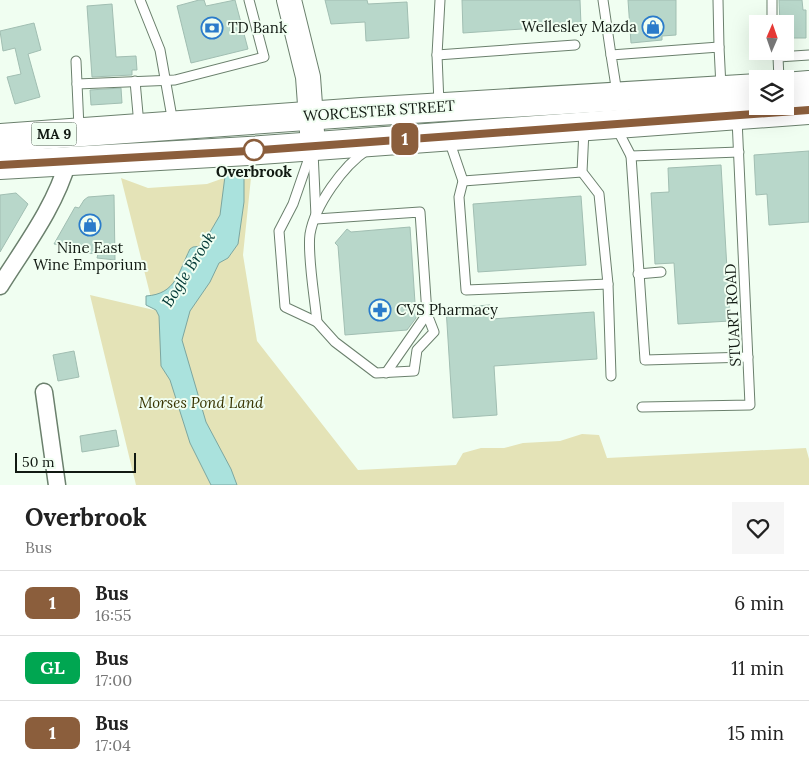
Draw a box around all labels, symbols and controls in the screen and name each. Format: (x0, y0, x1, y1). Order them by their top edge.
shop icon: Wellesley Mazda (641, 15, 665, 39)
north arrow (749, 15, 794, 60)
map controls (749, 15, 794, 115)
bank icon: TD Bank (200, 16, 224, 40)
place label: Wellesley Mazda (522, 17, 637, 36)
place label: TD Bank (228, 18, 287, 37)
button: layers (749, 70, 794, 115)
street label: WORCESTER STREET (302, 96, 456, 125)
road number: MA 9 (32, 122, 76, 146)
line badge: 1 (389, 123, 421, 155)
text: 1 (401, 127, 409, 150)
marker: Overbrook (243, 139, 265, 161)
place label: Overbrook (216, 162, 292, 181)
shop icon: Nine East Wine Emporium (78, 213, 102, 237)
water label: Bogle Brook (157, 228, 219, 310)
place label: Nine East Wine Emporium (33, 238, 147, 274)
street label: STUART ROAD (720, 263, 745, 367)
pharmacy icon: CVS Pharmacy (368, 298, 392, 322)
place label: CVS Pharmacy (396, 300, 498, 319)
park label: Morses Pond Land (139, 393, 264, 412)
scale bar (15, 450, 136, 473)
text: 50 m (22, 453, 55, 471)
text: Overbrook (25, 502, 147, 533)
button: heart (732, 502, 784, 554)
text: Bus (25, 537, 52, 557)
text: Bus (95, 581, 128, 605)
text: 1 (49, 591, 56, 614)
text: 6 min (734, 591, 784, 615)
text: 16:55 (95, 605, 132, 625)
text: Bus (95, 646, 128, 670)
text: GL (40, 656, 65, 679)
text: 11 min (731, 656, 784, 680)
text: 17:00 (95, 670, 132, 690)
text: Bus (95, 711, 128, 735)
text: 1 (49, 721, 56, 744)
text: 15 min (728, 721, 784, 745)
text: 17:04 (95, 735, 131, 755)

